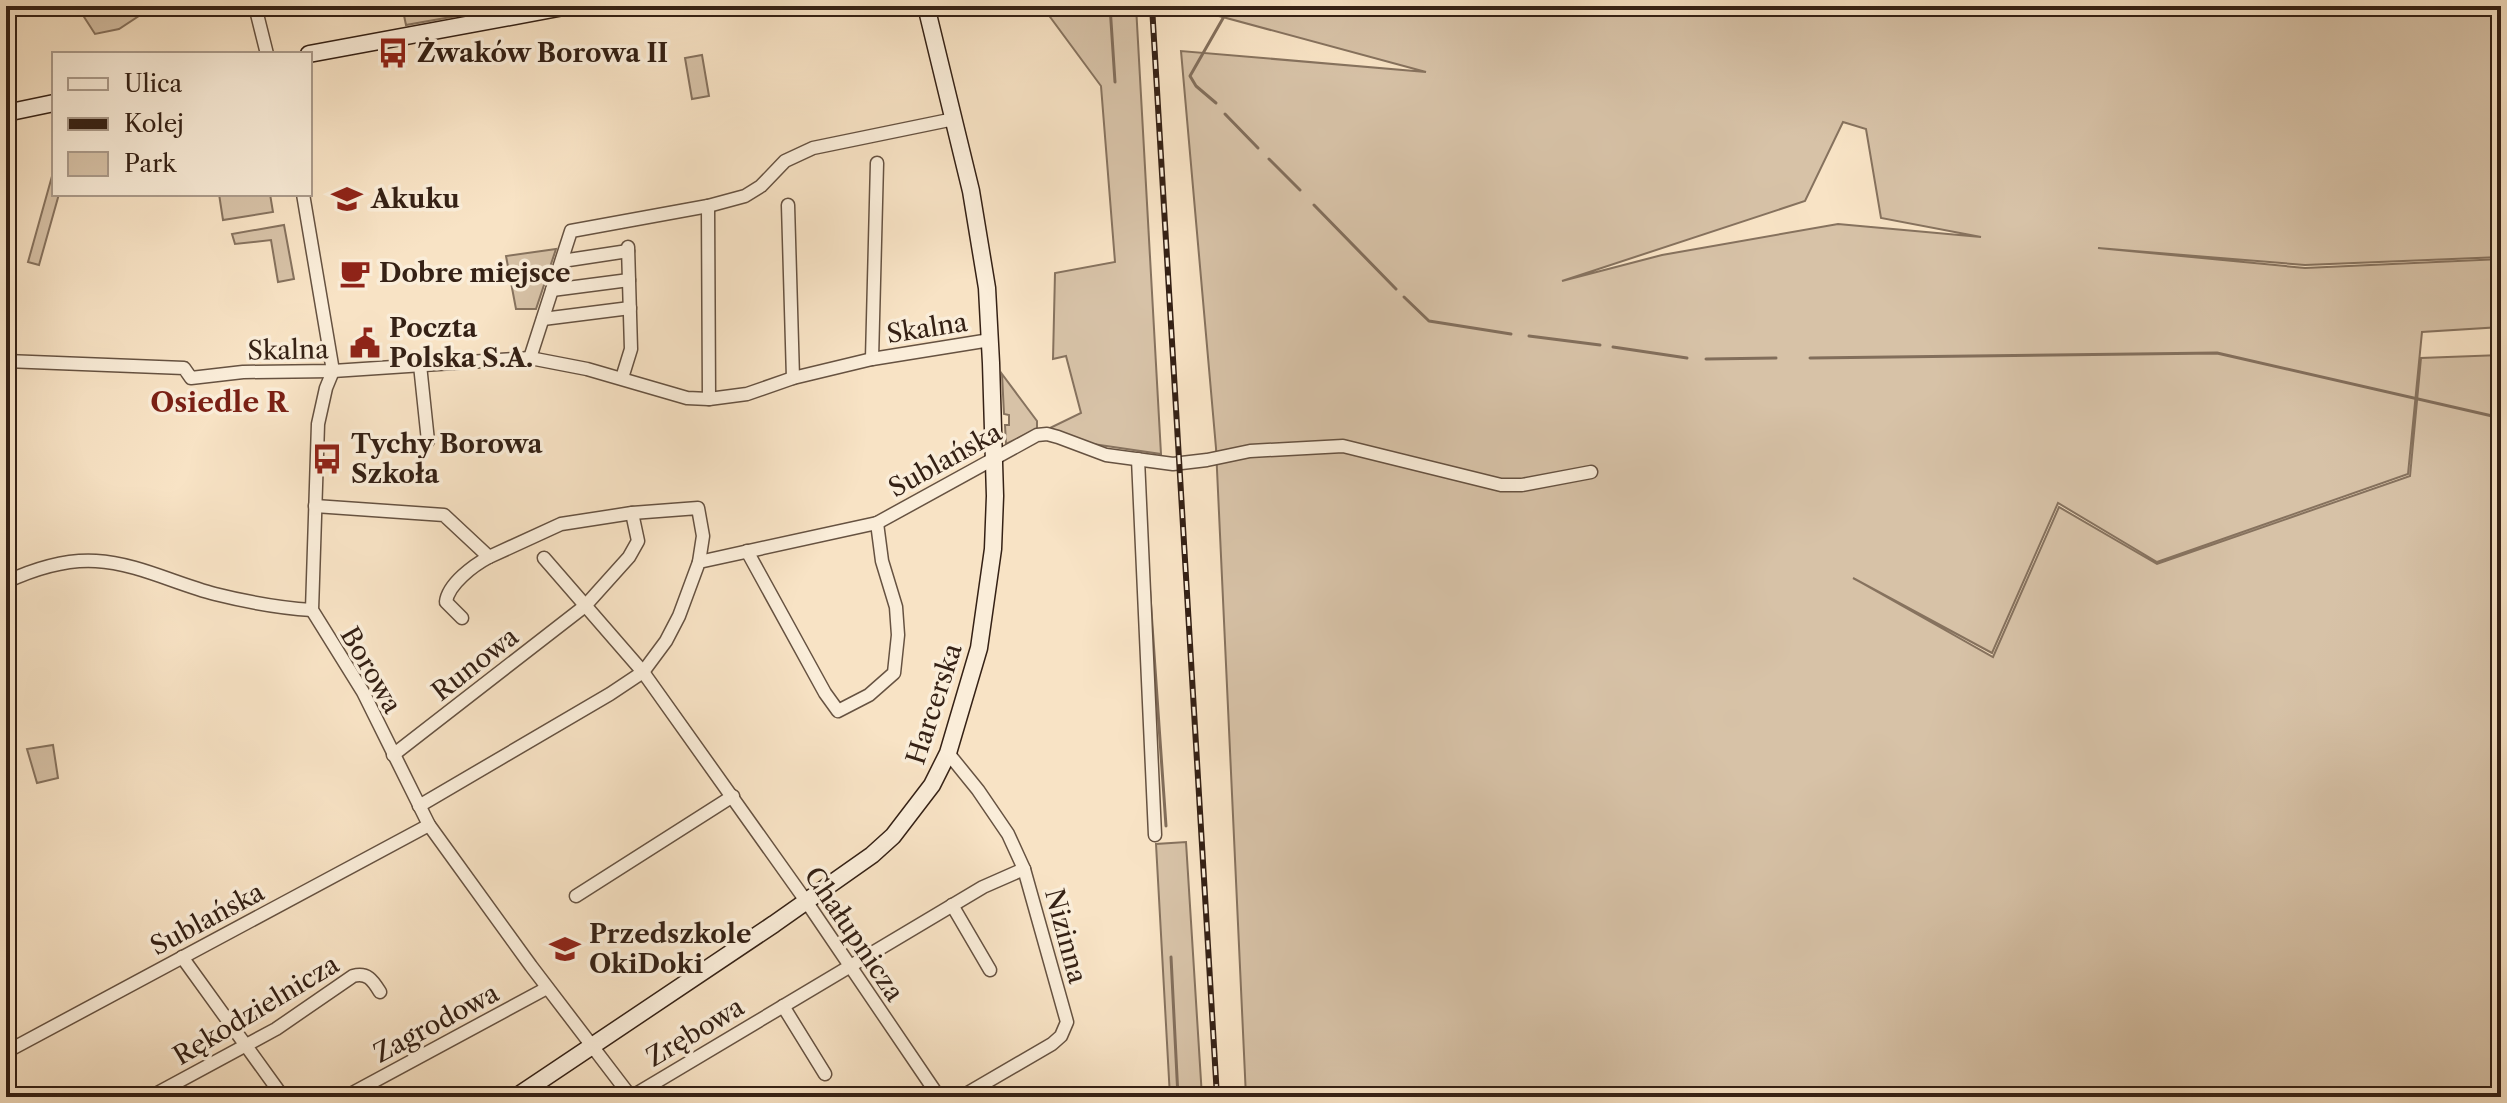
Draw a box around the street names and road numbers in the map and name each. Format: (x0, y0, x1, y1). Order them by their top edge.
street label: Skalna (884, 306, 970, 350)
street label: Skalna (247, 333, 329, 367)
street label: Sublańska (883, 416, 1007, 504)
street label: Runowa (425, 620, 525, 708)
street label: Borowa (334, 621, 409, 719)
street label: Harcerska (899, 639, 969, 768)
street label: Chałupnicza (797, 861, 911, 1007)
street label: Sublańska (145, 876, 270, 962)
street label: Nizinna (1038, 885, 1094, 987)
street label: Rękodzielnicza (167, 948, 345, 1072)
street label: Zagrodowa (368, 977, 504, 1069)
street label: Zrębowa (640, 990, 750, 1074)

